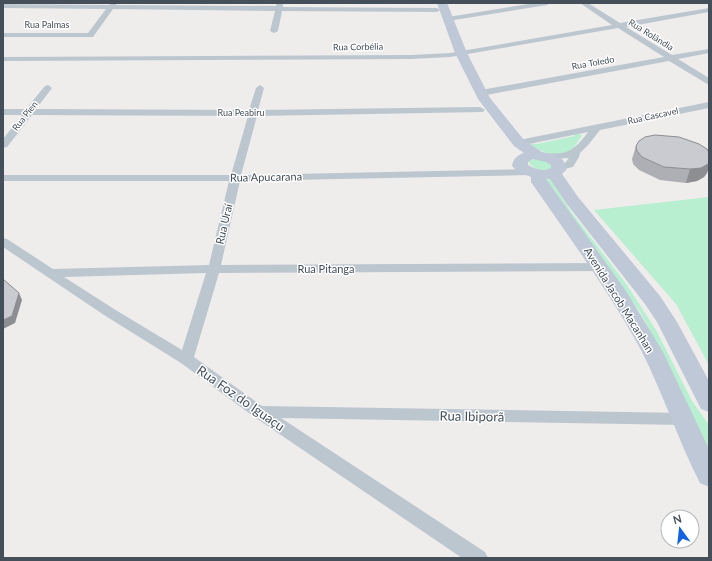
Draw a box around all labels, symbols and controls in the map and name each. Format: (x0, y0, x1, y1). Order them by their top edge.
street label: Rua Rolândia (627, 16, 676, 53)
street label: Rua Palmas (25, 19, 70, 30)
street label: Rua Corbélia (333, 41, 383, 52)
street label: Rua Toledo (571, 53, 615, 72)
street label: Rua Pien (10, 99, 40, 133)
street label: Rua Cascavel (626, 105, 679, 126)
street label: Rua Peabiru (217, 107, 265, 118)
street label: Rua Apucarana (230, 169, 302, 184)
street label: Rua Uraí (213, 202, 235, 245)
street label: Avenida Jacob Macanhan (582, 245, 657, 355)
street label: Rua Pitanga (297, 262, 355, 275)
street label: Rua Foz do Iguaçu (194, 362, 288, 434)
street label: Rua Ibiporã (440, 407, 504, 425)
north arrow (660, 509, 700, 549)
text: N (672, 511, 683, 526)

